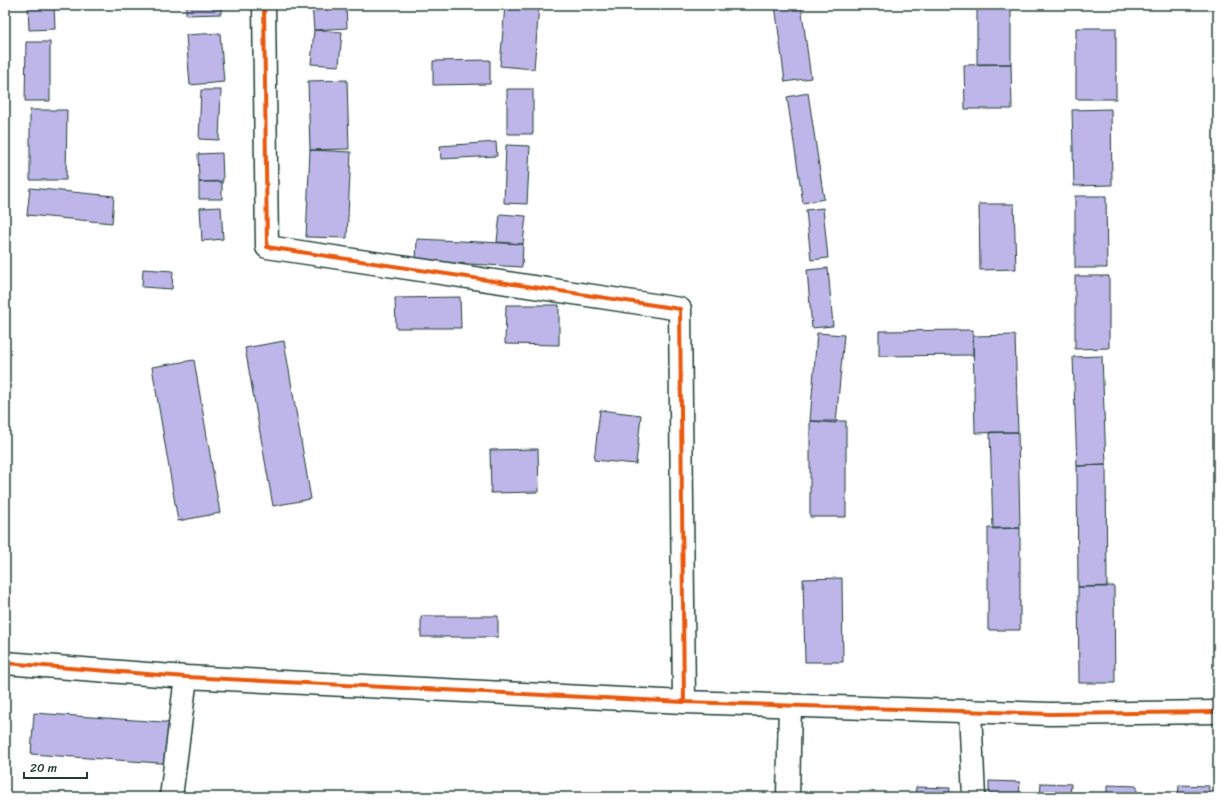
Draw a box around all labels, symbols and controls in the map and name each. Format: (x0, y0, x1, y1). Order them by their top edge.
scale bar (24, 754, 87, 780)
text: 20 m (30, 757, 57, 779)

